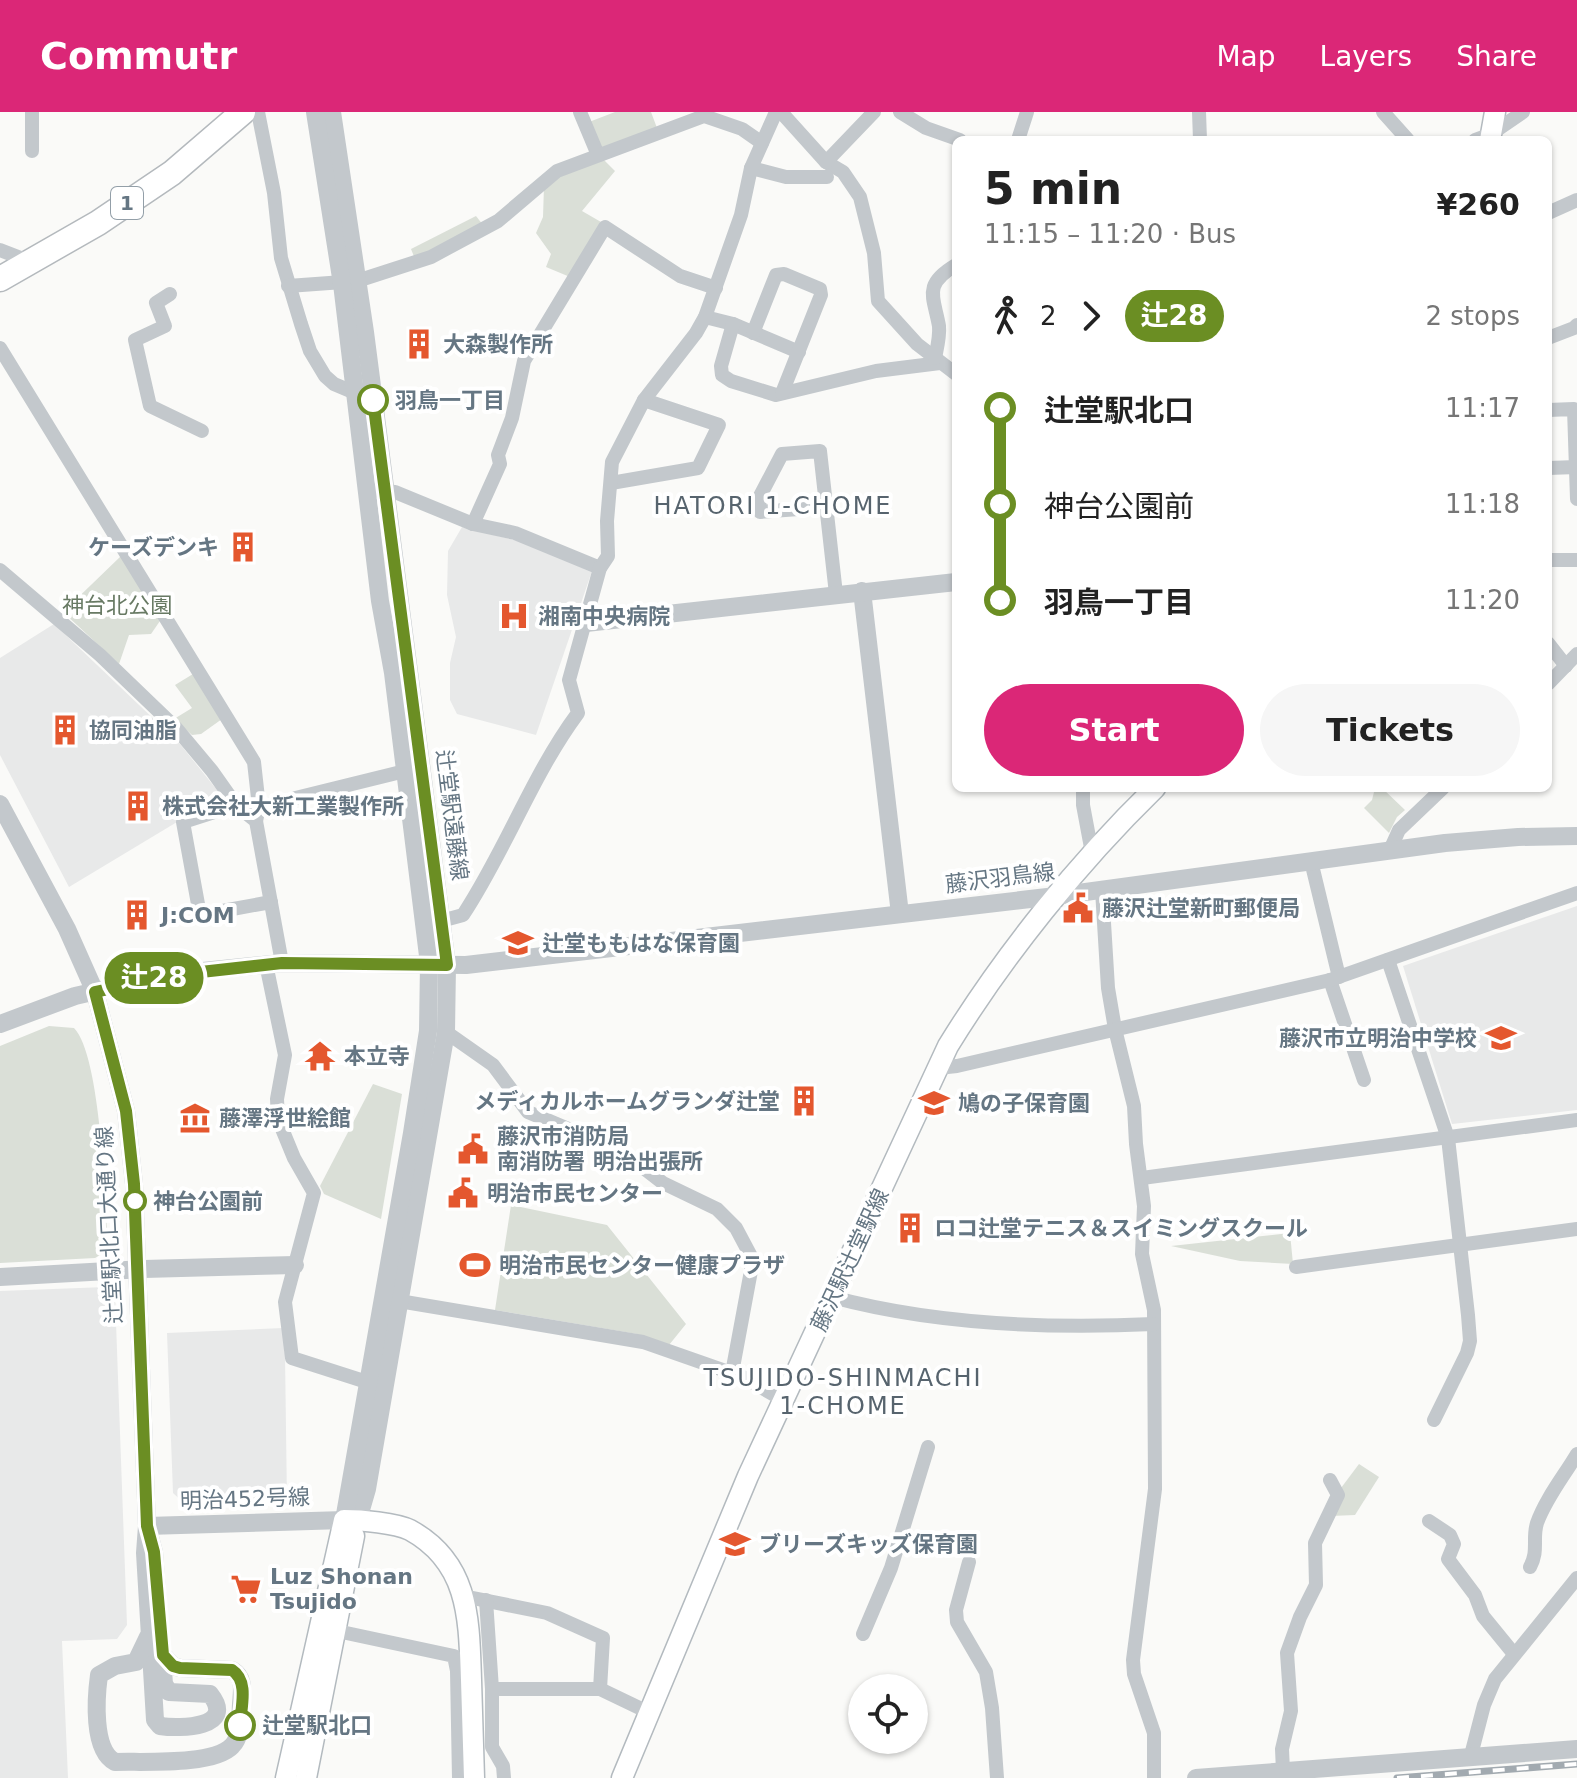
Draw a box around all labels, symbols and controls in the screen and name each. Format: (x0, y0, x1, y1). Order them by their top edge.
text: Commutr (40, 34, 237, 78)
text: Map (1216, 40, 1276, 73)
text: Layers (1320, 40, 1412, 73)
text: Share (1456, 40, 1537, 73)
text: 5 min (984, 163, 1122, 214)
road number: 1 (111, 187, 143, 219)
text: ¥260 (1437, 187, 1520, 222)
text: 11:15 – 11:20 · Bus (984, 219, 1236, 249)
icon: walk (984, 294, 1028, 338)
icon: forward (1069, 294, 1113, 338)
text: 辻28 (1141, 299, 1208, 332)
text: 2 (1040, 301, 1057, 331)
text: 2 stops (1425, 301, 1520, 331)
building icon: 大森製作所 (402, 327, 436, 361)
place label: 大森製作所 (443, 332, 553, 357)
marker: 羽鳥一丁目 (358, 385, 388, 415)
place label: 羽鳥一丁目 (395, 388, 505, 413)
text: 辻堂駅北口 (1044, 393, 1194, 428)
text: 11:17 (1445, 393, 1520, 423)
text: 神台公園前 (1044, 489, 1194, 524)
text: 11:18 (1445, 489, 1520, 519)
district label: HATORI 1-CHOME (653, 492, 893, 520)
building icon: ケーズデンキ (226, 530, 260, 564)
place label: ケーズデンキ (88, 535, 219, 560)
text: 羽鳥一丁目 (1044, 585, 1194, 620)
text: 11:20 (1445, 585, 1520, 615)
park label: 神台北公園 (62, 593, 172, 618)
hospital icon: 湘南中央病院 (497, 599, 531, 633)
place label: 湘南中央病院 (538, 604, 670, 629)
button: Start (984, 684, 1244, 776)
button: Tickets (1260, 684, 1520, 776)
building icon: 協同油脂 (48, 713, 82, 747)
place label: 協同油脂 (89, 718, 177, 743)
street label: 辻堂駅遠藤線 (432, 748, 472, 882)
building icon: 株式会社大新工業製作所 (121, 789, 155, 823)
place label: 株式会社大新工業製作所 (162, 794, 404, 819)
street label: 藤沢羽鳥線 (944, 859, 1056, 897)
public building icon: 藤沢辻堂新町郵便局 (1061, 891, 1095, 925)
place label: 藤沢辻堂新町郵便局 (1102, 896, 1300, 921)
building icon: J:COM (120, 898, 154, 932)
place label: J:COM (159, 903, 235, 928)
school or university icon: 辻堂ももはな保育園 (501, 926, 535, 960)
place label: 辻堂ももはな保育園 (542, 931, 740, 956)
line badge: 辻28 (108, 952, 200, 1004)
text: 辻28 (121, 961, 187, 994)
school or university icon: 藤沢市立明治中学校 (1484, 1021, 1518, 1055)
place label: 藤沢市立明治中学校 (1279, 1026, 1477, 1051)
temple icon: 本立寺 (303, 1039, 337, 1073)
place label: 本立寺 (344, 1044, 410, 1069)
building icon: メディカルホームグランダ辻堂 (787, 1084, 821, 1118)
school or university icon: 鳩の子保育園 (917, 1086, 951, 1120)
place label: メディカルホームグランダ辻堂 (474, 1089, 780, 1114)
place label: 鳩の子保育園 (958, 1091, 1090, 1116)
museum icon: 藤澤浮世絵館 (178, 1101, 212, 1135)
place label: 藤澤浮世絵館 (219, 1106, 351, 1131)
place label: 藤沢市消防局 南消防署 明治出張所 (497, 1124, 703, 1174)
street label: 辻堂駅北口大通り線 (91, 1125, 127, 1325)
public building icon: 藤沢市消防局 南消防署 明治出張所 (456, 1132, 490, 1166)
public building icon: 明治市民センター (446, 1176, 480, 1210)
place label: 明治市民センター (487, 1181, 663, 1206)
street label: 藤沢駅辻堂駅線 (806, 1185, 894, 1335)
place label: 神台公園前 (153, 1189, 263, 1214)
marker: 神台公園前 (124, 1190, 146, 1212)
building icon: ロコ辻堂テニス＆スイミングスクール (893, 1211, 927, 1245)
place label: ロコ辻堂テニス＆スイミングスクール (934, 1216, 1308, 1241)
sports icon: 明治市民センター健康プラザ (458, 1248, 492, 1282)
place label: 明治市民センター健康プラザ (499, 1253, 785, 1278)
district label: TSUJIDO-SHINMACHI 1-CHOME (702, 1364, 983, 1420)
street label: 明治452号線 (180, 1484, 310, 1514)
school or university icon: ブリーズキッズ保育園 (718, 1527, 752, 1561)
place label: ブリーズキッズ保育園 (759, 1532, 978, 1557)
place label: Luz Shonan Tsujido (270, 1564, 413, 1614)
supermarket icon: Luz Shonan Tsujido (229, 1572, 263, 1606)
map controls (848, 1674, 928, 1754)
button: locate (848, 1674, 928, 1754)
marker: 辻堂駅北口 (225, 1710, 255, 1740)
place label: 辻堂駅北口 (262, 1713, 372, 1738)

